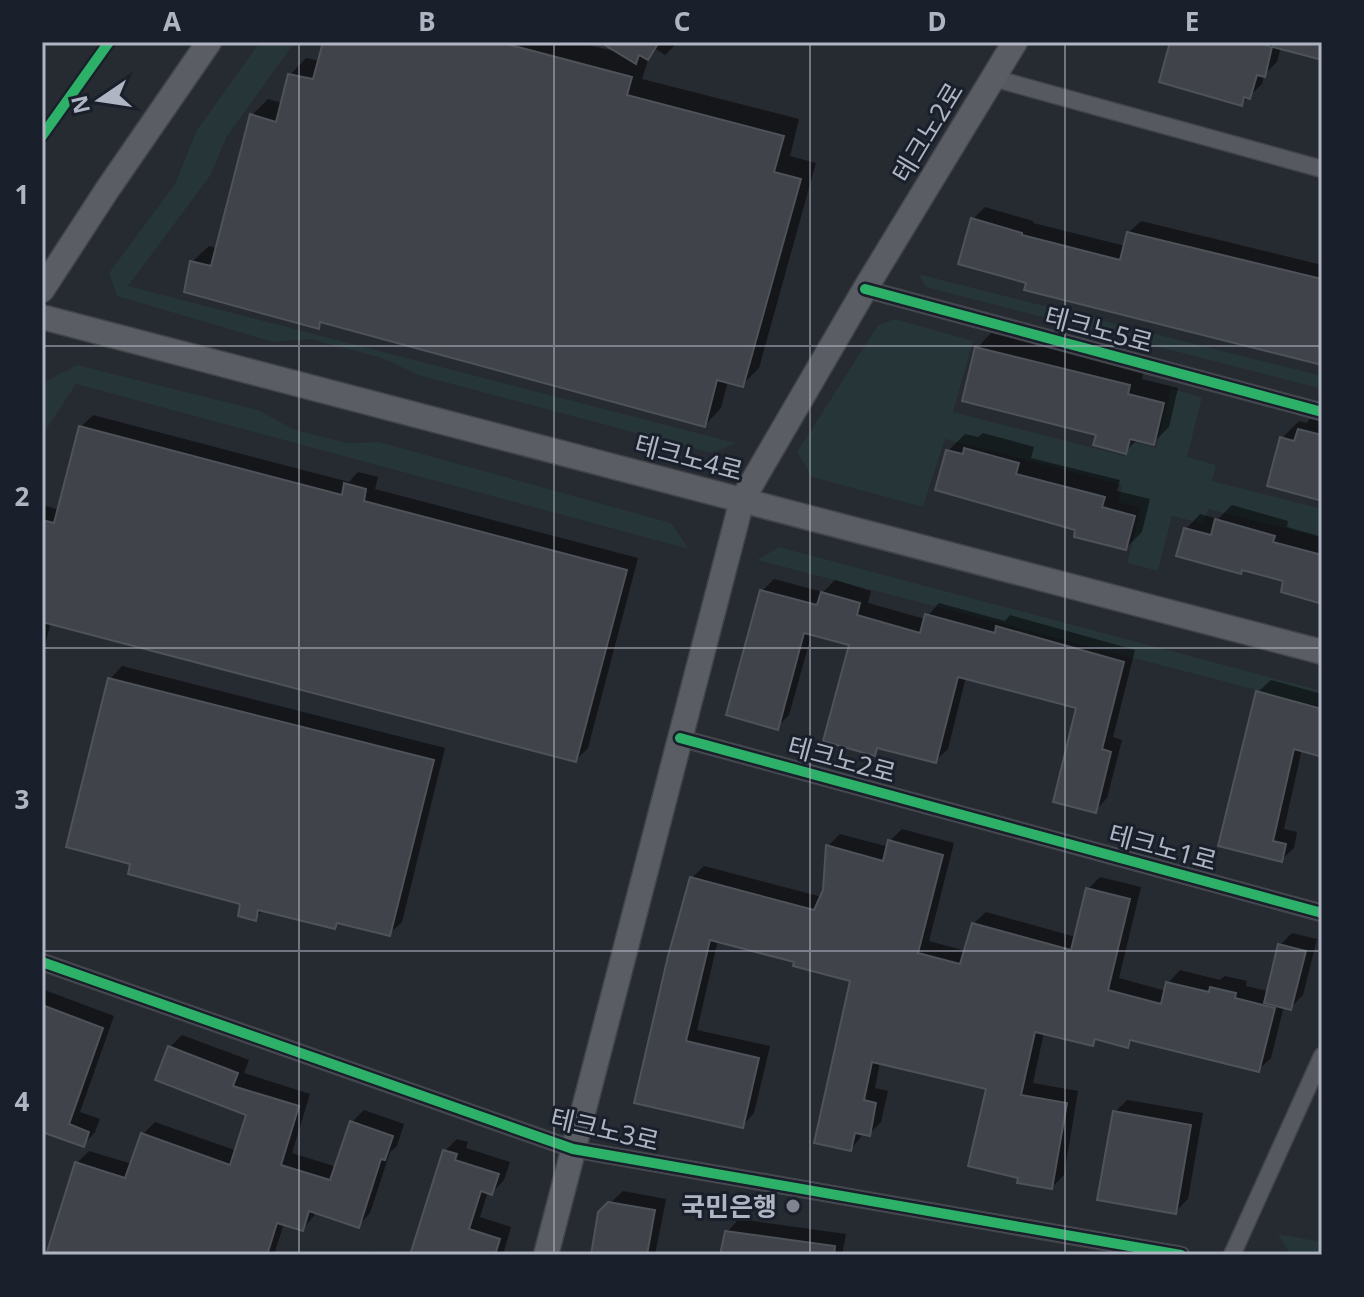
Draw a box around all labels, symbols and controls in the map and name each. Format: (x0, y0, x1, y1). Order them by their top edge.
text: A (163, 3, 181, 39)
text: B (418, 3, 436, 39)
text: C (674, 3, 690, 39)
text: D (927, 3, 947, 39)
text: E (1185, 3, 1199, 39)
north arrow (60, 60, 140, 140)
street label: 테크노2로 (883, 75, 971, 189)
text: N (63, 93, 96, 117)
text: 1 (15, 176, 29, 212)
street label: 테크노5로 (1041, 297, 1157, 361)
street label: 테크노4로 (631, 425, 747, 489)
text: 2 (15, 478, 30, 514)
street label: 테크노2로 (784, 727, 900, 791)
text: 3 (15, 781, 29, 817)
street label: 테크노1로 (1105, 815, 1221, 879)
text: 4 (15, 1083, 30, 1119)
street label: 테크노3로 (547, 1099, 663, 1159)
place label: 국민은행 (681, 1188, 777, 1224)
marker: 국민은행 (784, 1197, 802, 1215)

